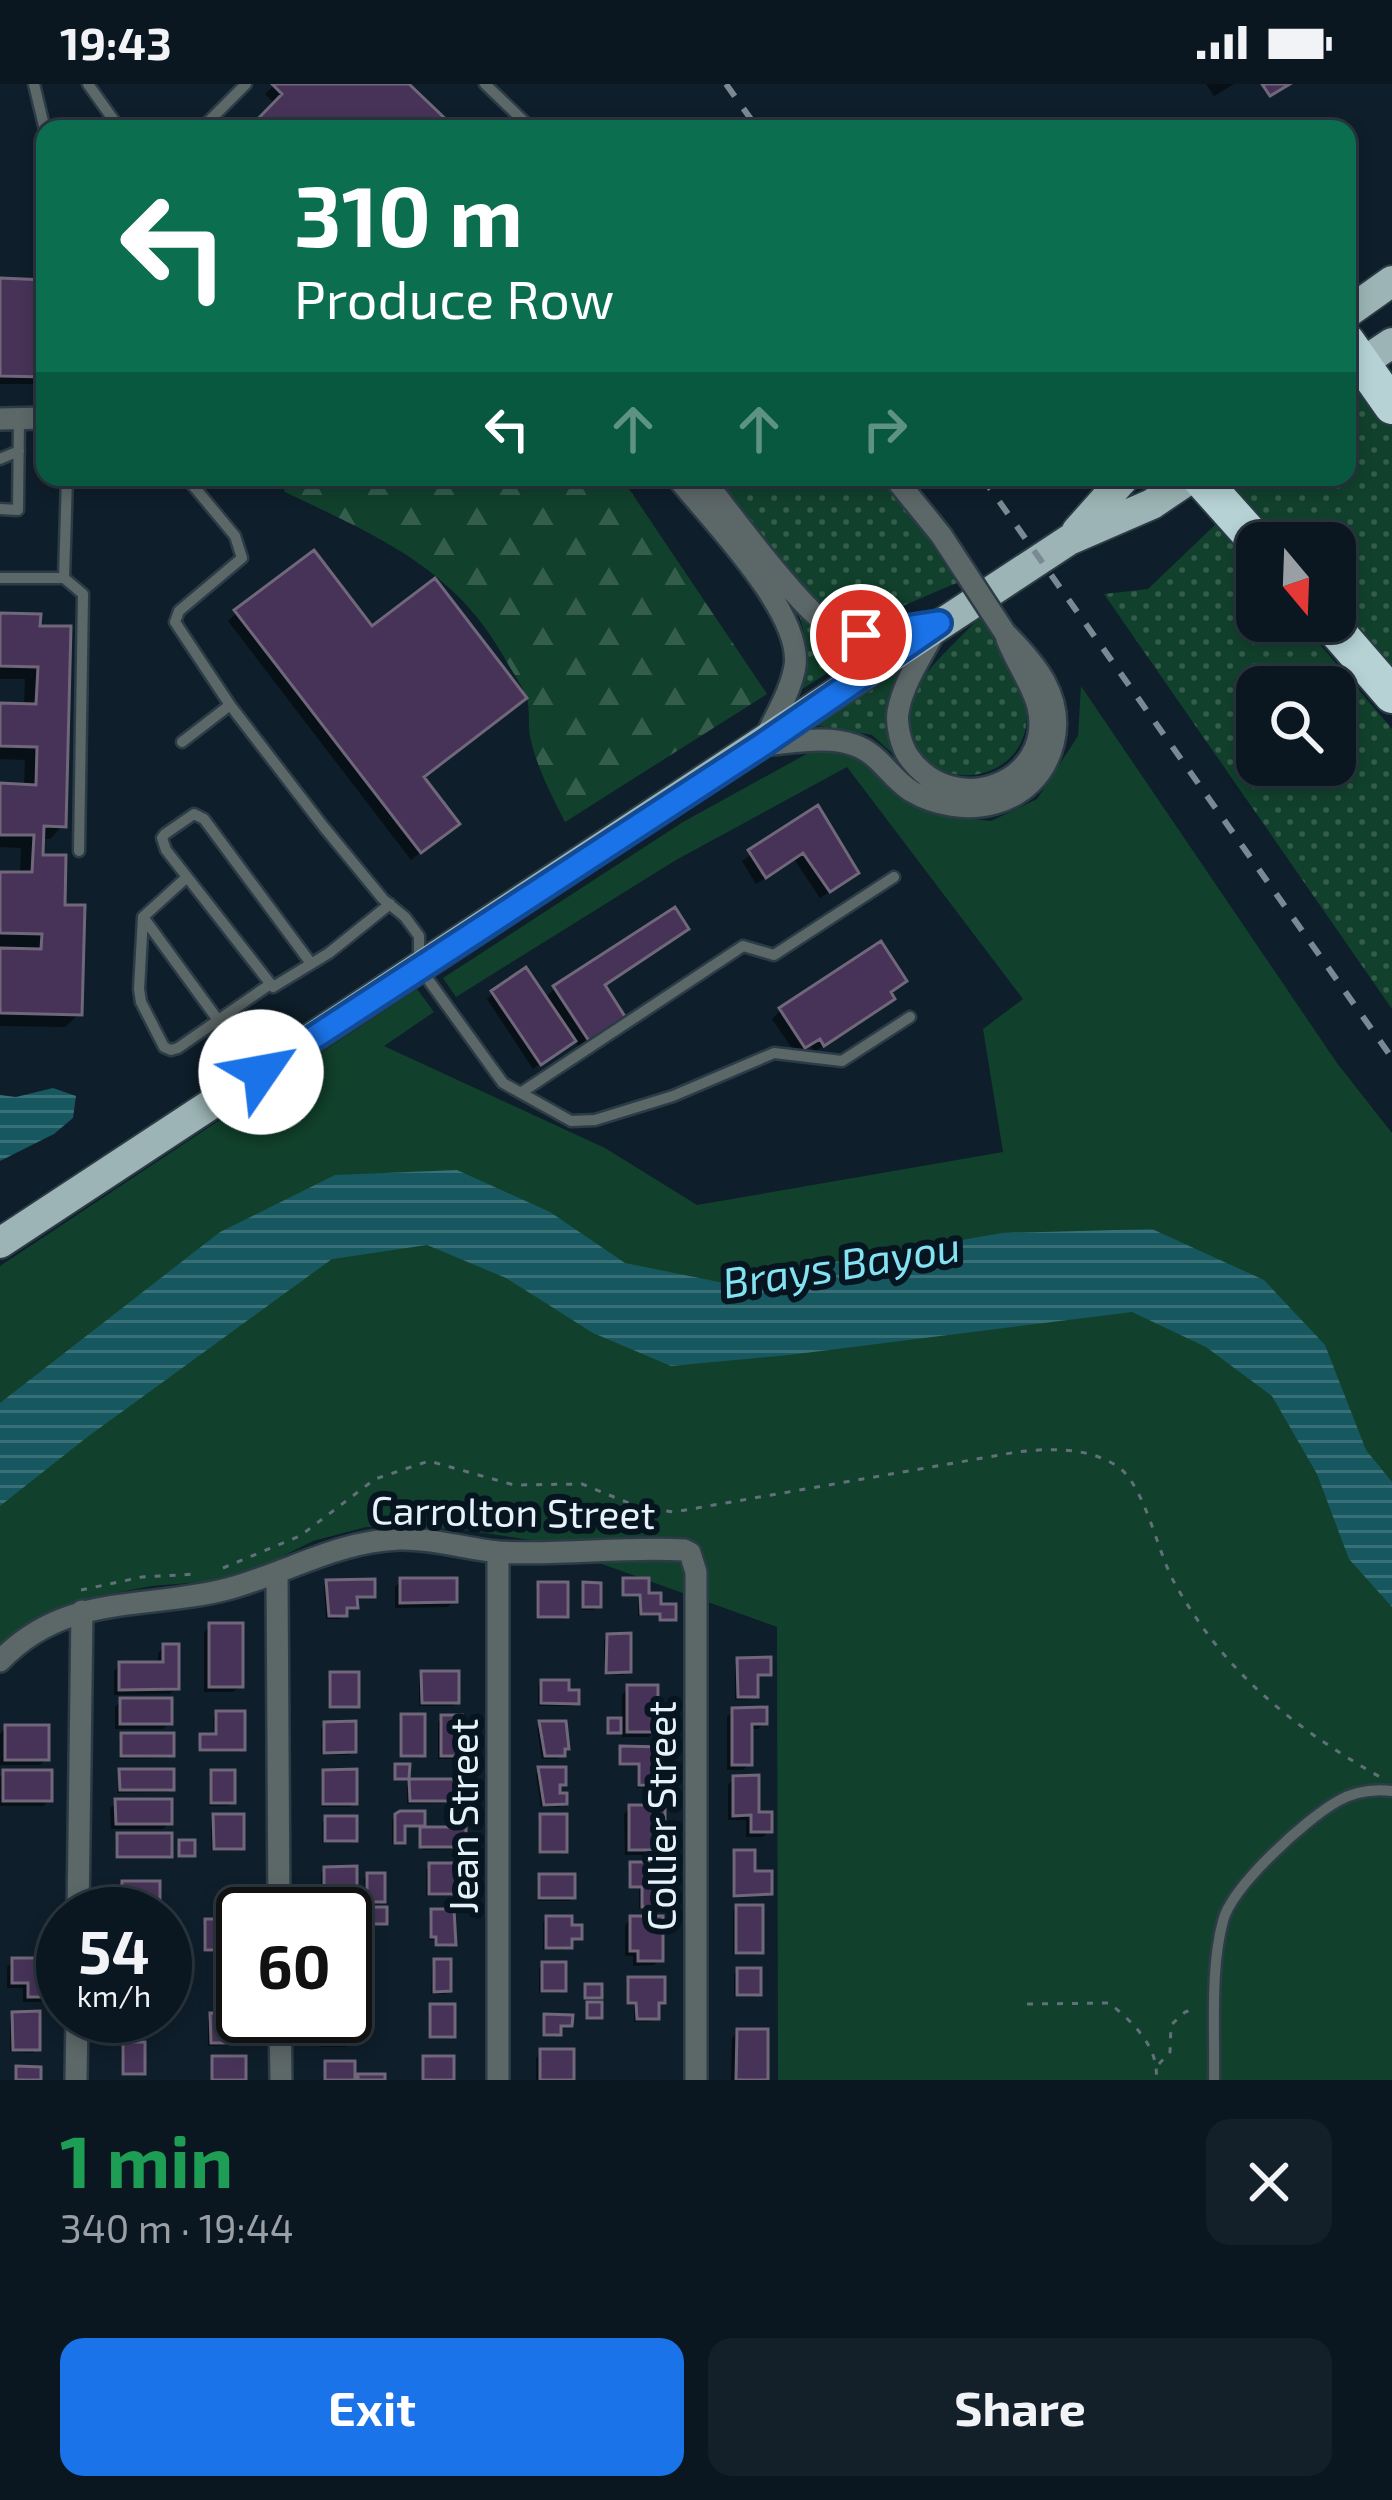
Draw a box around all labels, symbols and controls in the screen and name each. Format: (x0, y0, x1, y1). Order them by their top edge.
text: 19:43 (60, 15, 172, 69)
text: 310 m (294, 163, 523, 264)
icon: left (96, 168, 252, 324)
text: Produce Row (294, 265, 614, 330)
icon: left (474, 396, 540, 462)
icon: ahead (600, 396, 666, 462)
icon: ahead (726, 396, 792, 462)
icon: right (852, 396, 918, 462)
north arrow (1236, 522, 1356, 642)
map controls (1236, 522, 1356, 786)
pin (810, 584, 912, 686)
icon: arrive (828, 602, 894, 668)
button: search (1236, 666, 1356, 786)
position arrow (198, 1009, 324, 1135)
water label: Brays Bayou (719, 1220, 963, 1307)
street label: Carrolton Street (370, 1485, 656, 1537)
street label: Collier Street (637, 1701, 684, 1931)
street label: Jean Street (439, 1718, 486, 1914)
speed limit sign: 60 (216, 1887, 372, 2043)
text: 54 (78, 1914, 150, 1986)
text: km/h (77, 1977, 151, 2013)
text: 1 min (60, 2116, 233, 2202)
button: close (1206, 2119, 1332, 2245)
text: 340 m · 19:44 (60, 2204, 294, 2251)
button: Exit (60, 2338, 684, 2476)
button: Share (708, 2338, 1332, 2476)

